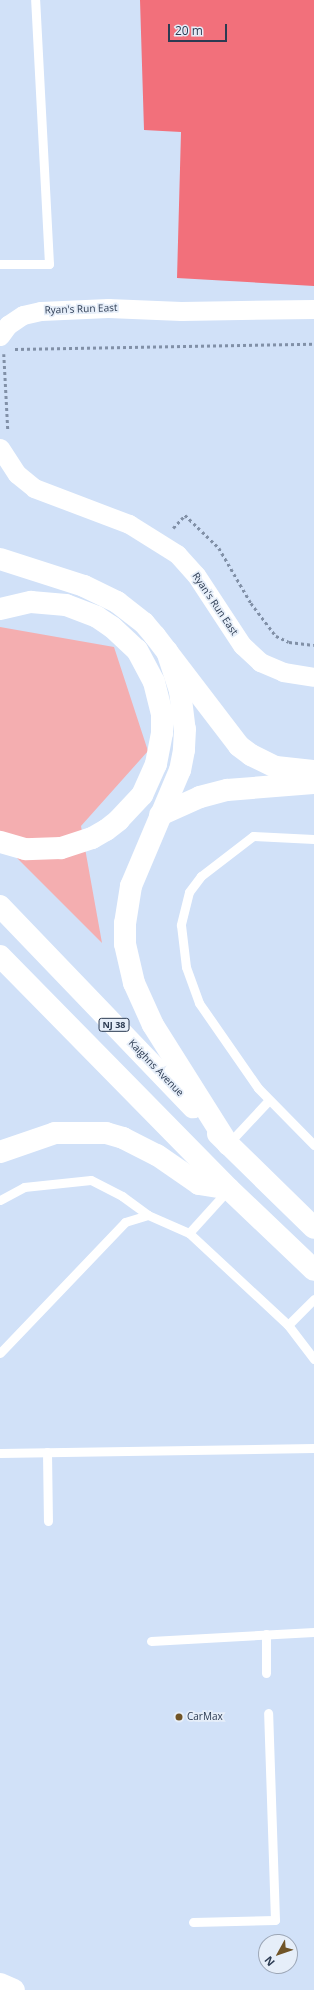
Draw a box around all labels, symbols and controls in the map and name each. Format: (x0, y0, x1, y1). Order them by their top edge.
scale bar (170, 16, 229, 42)
text: 20 m (175, 22, 203, 39)
street label: Ryan's Run East (44, 302, 118, 316)
street label: Ryan's Run East (190, 570, 240, 638)
road number: NJ 38 (98, 1018, 130, 1032)
street label: Kaighns Avenue (126, 1037, 186, 1099)
place label: CarMax (187, 1711, 223, 1723)
marker: CarMax (174, 1712, 184, 1722)
north arrow (258, 1934, 298, 1974)
text: N (261, 1953, 278, 1970)

